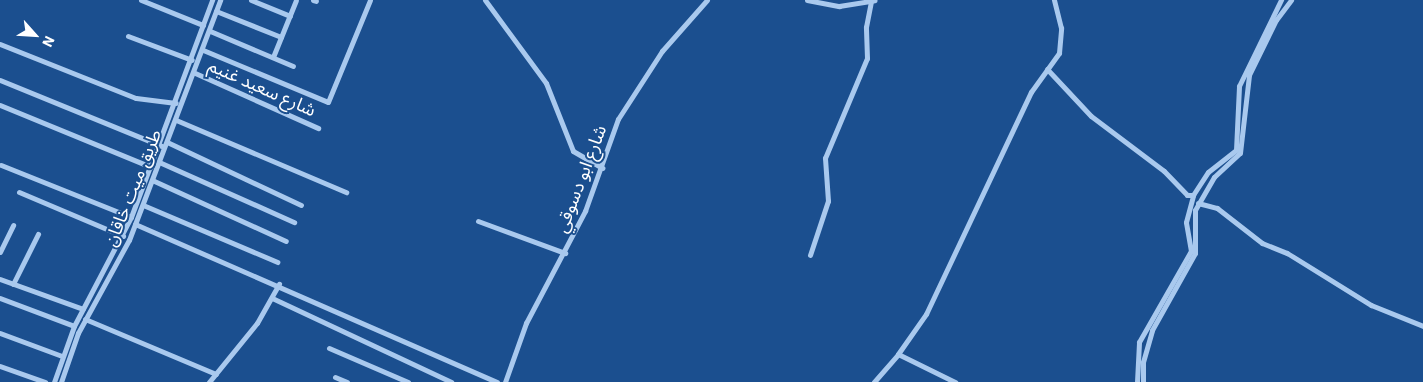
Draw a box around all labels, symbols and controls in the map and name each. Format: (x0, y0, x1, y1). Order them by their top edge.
north arrow (10, 10, 60, 60)
text: N (38, 33, 59, 50)
street label: شارع سعيد غنيم (205, 55, 319, 121)
street label: شارع ابو دسوقي (551, 122, 611, 236)
street label: طريق ميت خاقان (100, 126, 166, 250)

